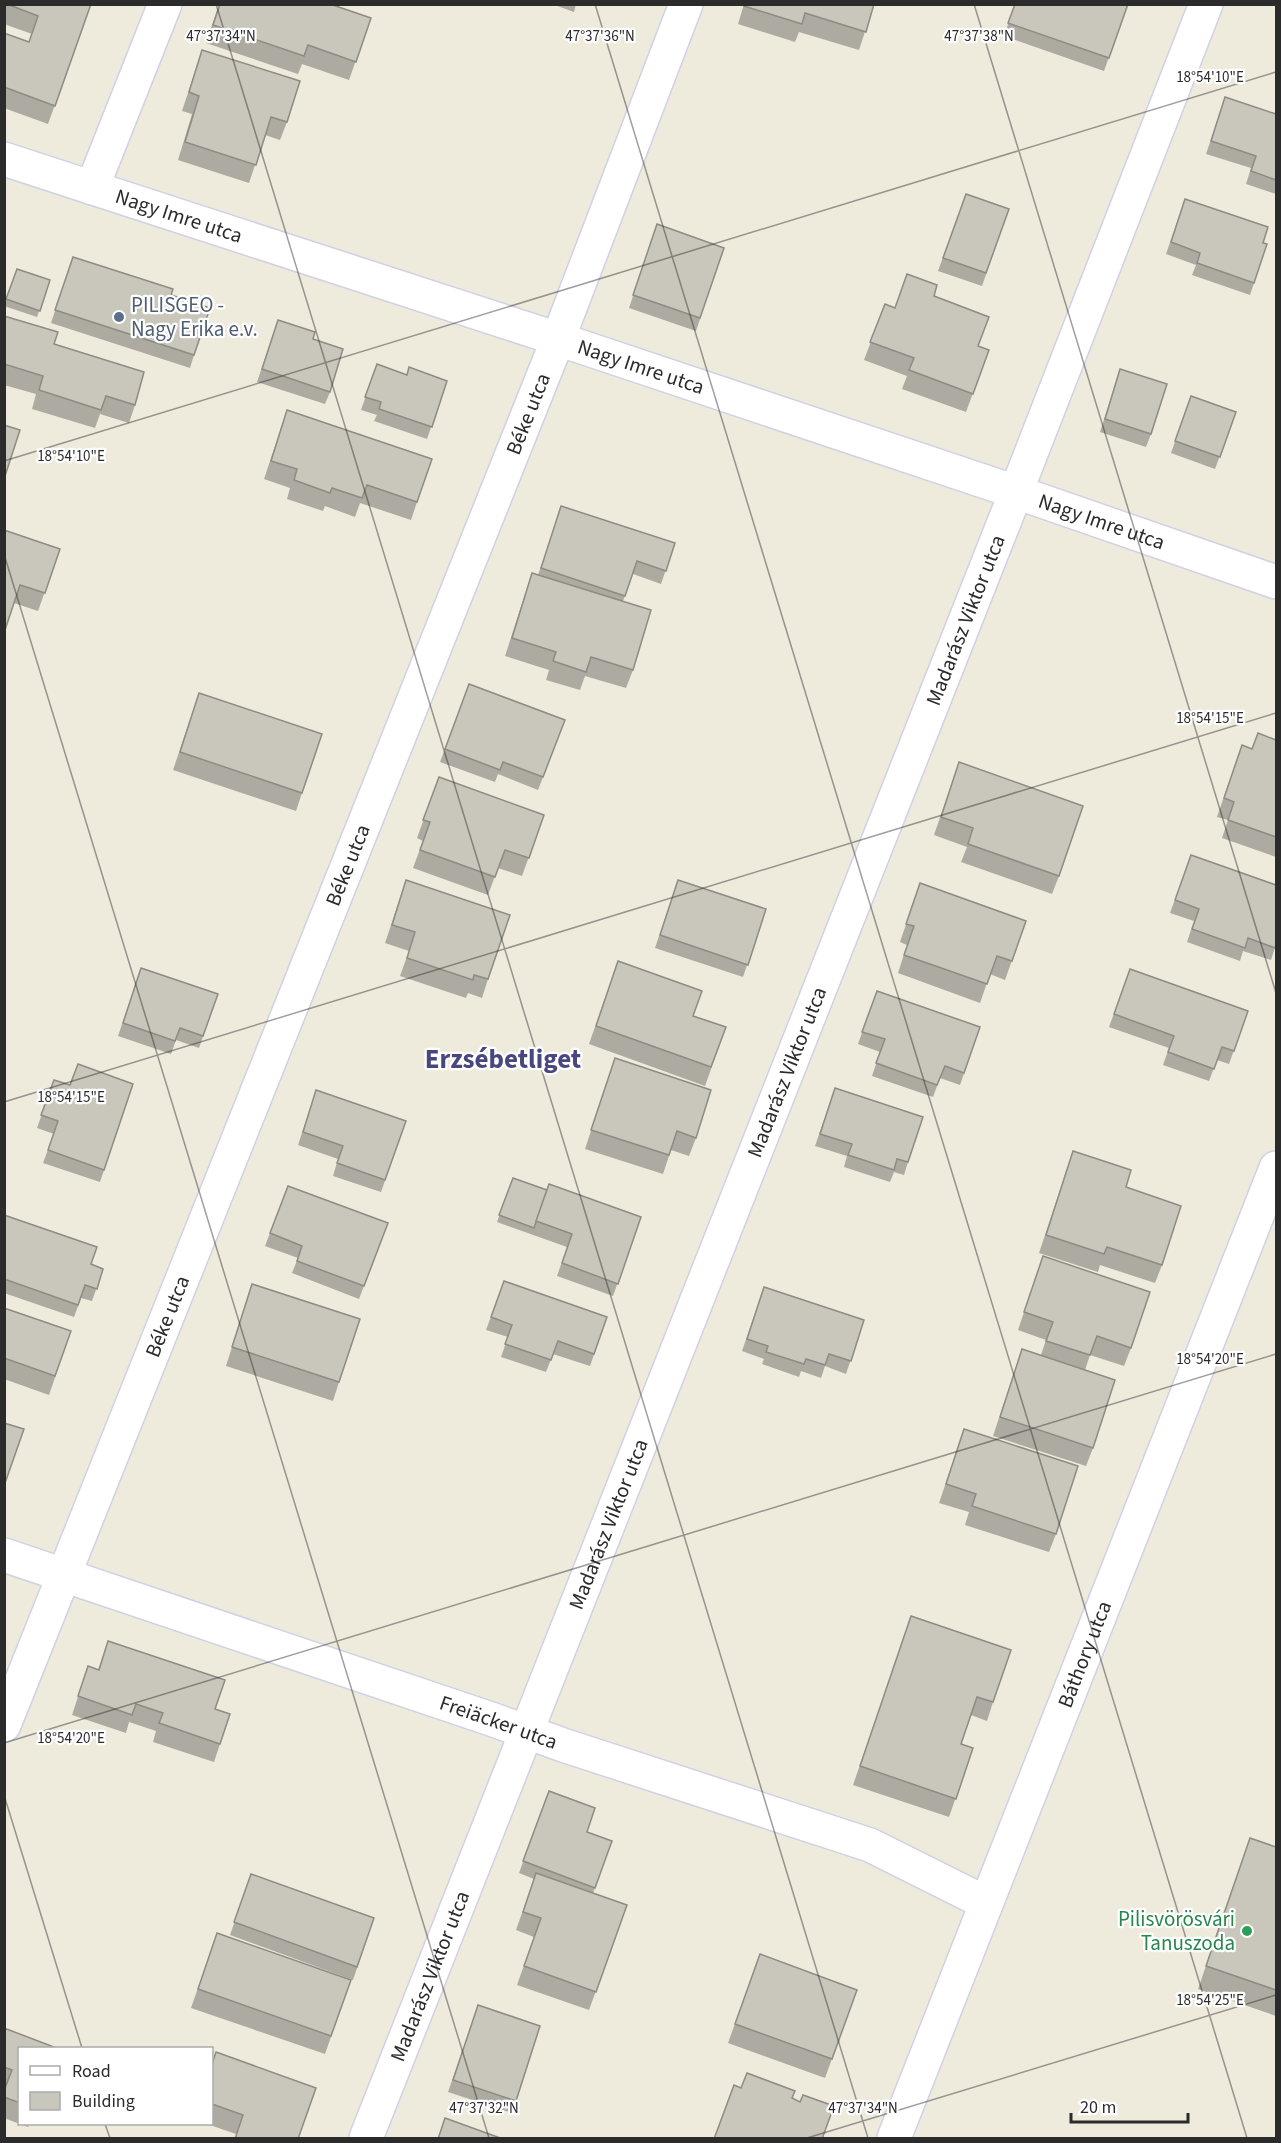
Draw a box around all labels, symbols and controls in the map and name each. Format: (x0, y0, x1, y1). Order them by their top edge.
text: 47°37'34"N (186, 26, 256, 47)
text: 47°37'36"N (565, 26, 635, 47)
text: 47°37'38"N (944, 26, 1014, 47)
text: 18°54'10"E (1176, 67, 1244, 88)
street label: Nagy Imre utca (112, 181, 246, 251)
place label: PILISGEO - Nagy Erika e.v. (131, 290, 258, 344)
marker: PILISGEO - Nagy Erika e.v. (112, 310, 126, 324)
street label: Nagy Imre utca (574, 332, 708, 402)
street label: Béke utca (498, 369, 558, 459)
text: 18°54'10"E (37, 446, 105, 467)
street label: Nagy Imre utca (1034, 486, 1169, 557)
street label: Madarász Viktor utca (918, 530, 1013, 710)
text: 18°54'15"E (1176, 708, 1244, 729)
street label: Béke utca (318, 820, 378, 910)
street label: Madarász Viktor utca (740, 982, 834, 1162)
district label: Erzsébetliget (425, 1040, 581, 1079)
text: 18°54'15"E (37, 1087, 105, 1108)
street label: Béke utca (137, 1271, 197, 1362)
text: 18°54'20"E (1176, 1349, 1244, 1370)
street label: Madarász Viktor utca (561, 1434, 656, 1614)
street label: Báthory utca (1050, 1596, 1119, 1712)
street label: Freiäcker utca (436, 1688, 562, 1757)
text: 18°54'20"E (37, 1728, 105, 1749)
street label: Madarász Viktor utca (383, 1886, 477, 2066)
place label: Pilisvörösvári Tanuszoda (1118, 1904, 1235, 1958)
marker: Pilisvörösvári Tanuszoda (1240, 1924, 1254, 1938)
text: 18°54'25"E (1176, 1990, 1244, 2011)
legend (18, 2047, 213, 2125)
text: Road (72, 2059, 111, 2084)
scale bar (1071, 2086, 1188, 2124)
text: Building (72, 2089, 135, 2114)
text: 20 m (1080, 2095, 1116, 2120)
text: 47°37'32"N (449, 2098, 519, 2119)
text: 47°37'34"N (828, 2098, 898, 2119)

